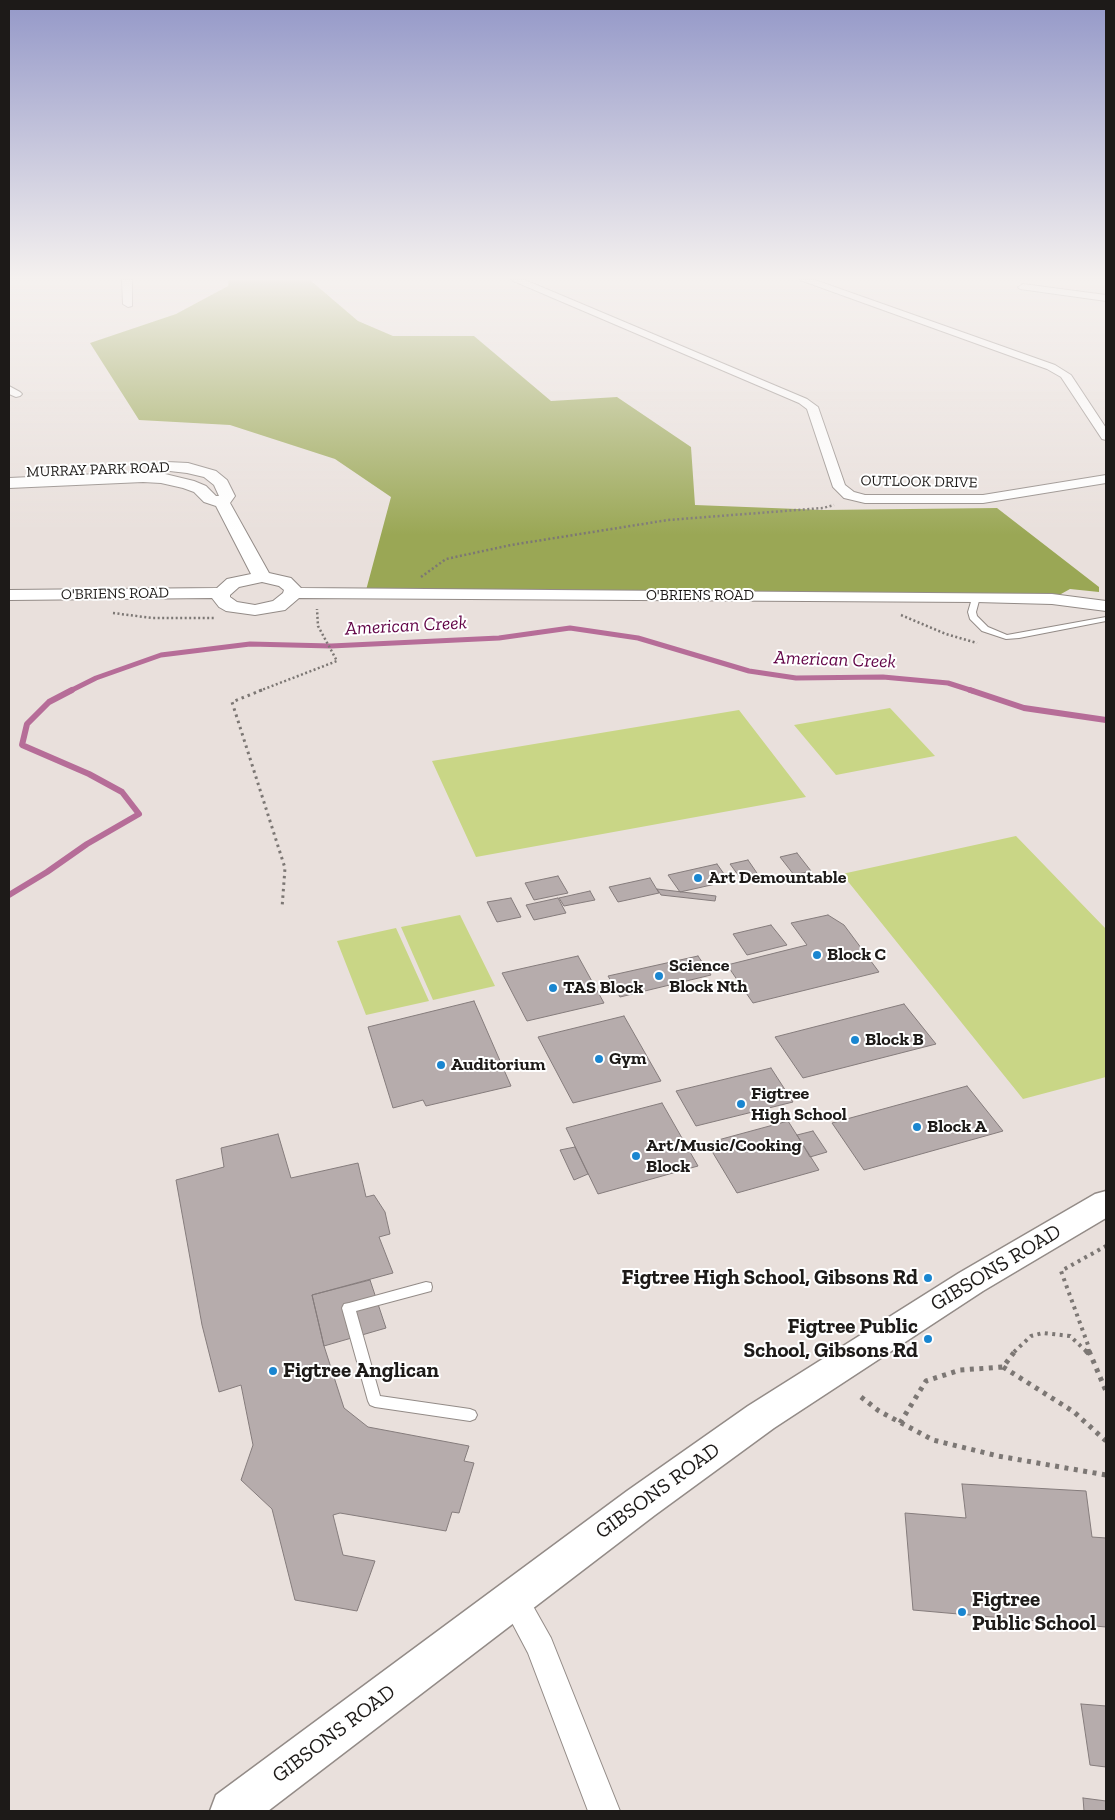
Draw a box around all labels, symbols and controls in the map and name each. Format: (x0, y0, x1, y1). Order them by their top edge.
street label: MURRAY PARK ROAD (26, 459, 170, 481)
street label: OUTLOOK DRIVE (860, 472, 978, 492)
street label: O'BRIENS ROAD (61, 584, 169, 604)
street label: O'BRIENS ROAD (646, 587, 754, 605)
water label: American Creek (344, 611, 468, 641)
water label: American Creek (774, 646, 896, 674)
place label: Art Demountable (708, 867, 846, 889)
marker: Art Demountable (692, 872, 704, 884)
place label: Block C (827, 944, 886, 966)
marker: Block C (811, 949, 823, 961)
place label: Science Block Nth (669, 955, 748, 998)
marker: Science Block Nth (653, 970, 665, 982)
place label: TAS Block (563, 977, 644, 999)
marker: TAS Block (547, 982, 559, 994)
place label: Block B (865, 1029, 924, 1051)
marker: Block B (849, 1034, 861, 1046)
place label: Gym (609, 1048, 647, 1070)
marker: Gym (593, 1053, 605, 1065)
place label: Auditorium (451, 1054, 545, 1076)
marker: Auditorium (435, 1059, 447, 1071)
place label: Figtree High School (751, 1083, 847, 1126)
marker: Figtree High School (735, 1098, 747, 1110)
place label: Block A (927, 1116, 987, 1138)
marker: Block A (911, 1121, 923, 1133)
place label: Art/Music/Cooking Block (646, 1135, 802, 1178)
marker: Art/Music/Cooking Block (630, 1150, 642, 1162)
street label: GIBSONS ROAD (926, 1219, 1066, 1317)
place label: Figtree High School, Gibsons Rd (621, 1265, 918, 1291)
marker: Figtree High School, Gibsons Rd (922, 1272, 934, 1284)
place label: Figtree Public School, Gibsons Rd (744, 1314, 918, 1364)
marker: Figtree Public School, Gibsons Rd (922, 1333, 934, 1345)
place label: Figtree Anglican (283, 1358, 439, 1384)
marker: Figtree Anglican (267, 1365, 279, 1377)
street label: GIBSONS ROAD (591, 1437, 725, 1545)
place label: Figtree Public School (972, 1587, 1096, 1637)
marker: Figtree Public School (956, 1606, 968, 1618)
street label: GIBSONS ROAD (267, 1680, 401, 1788)

